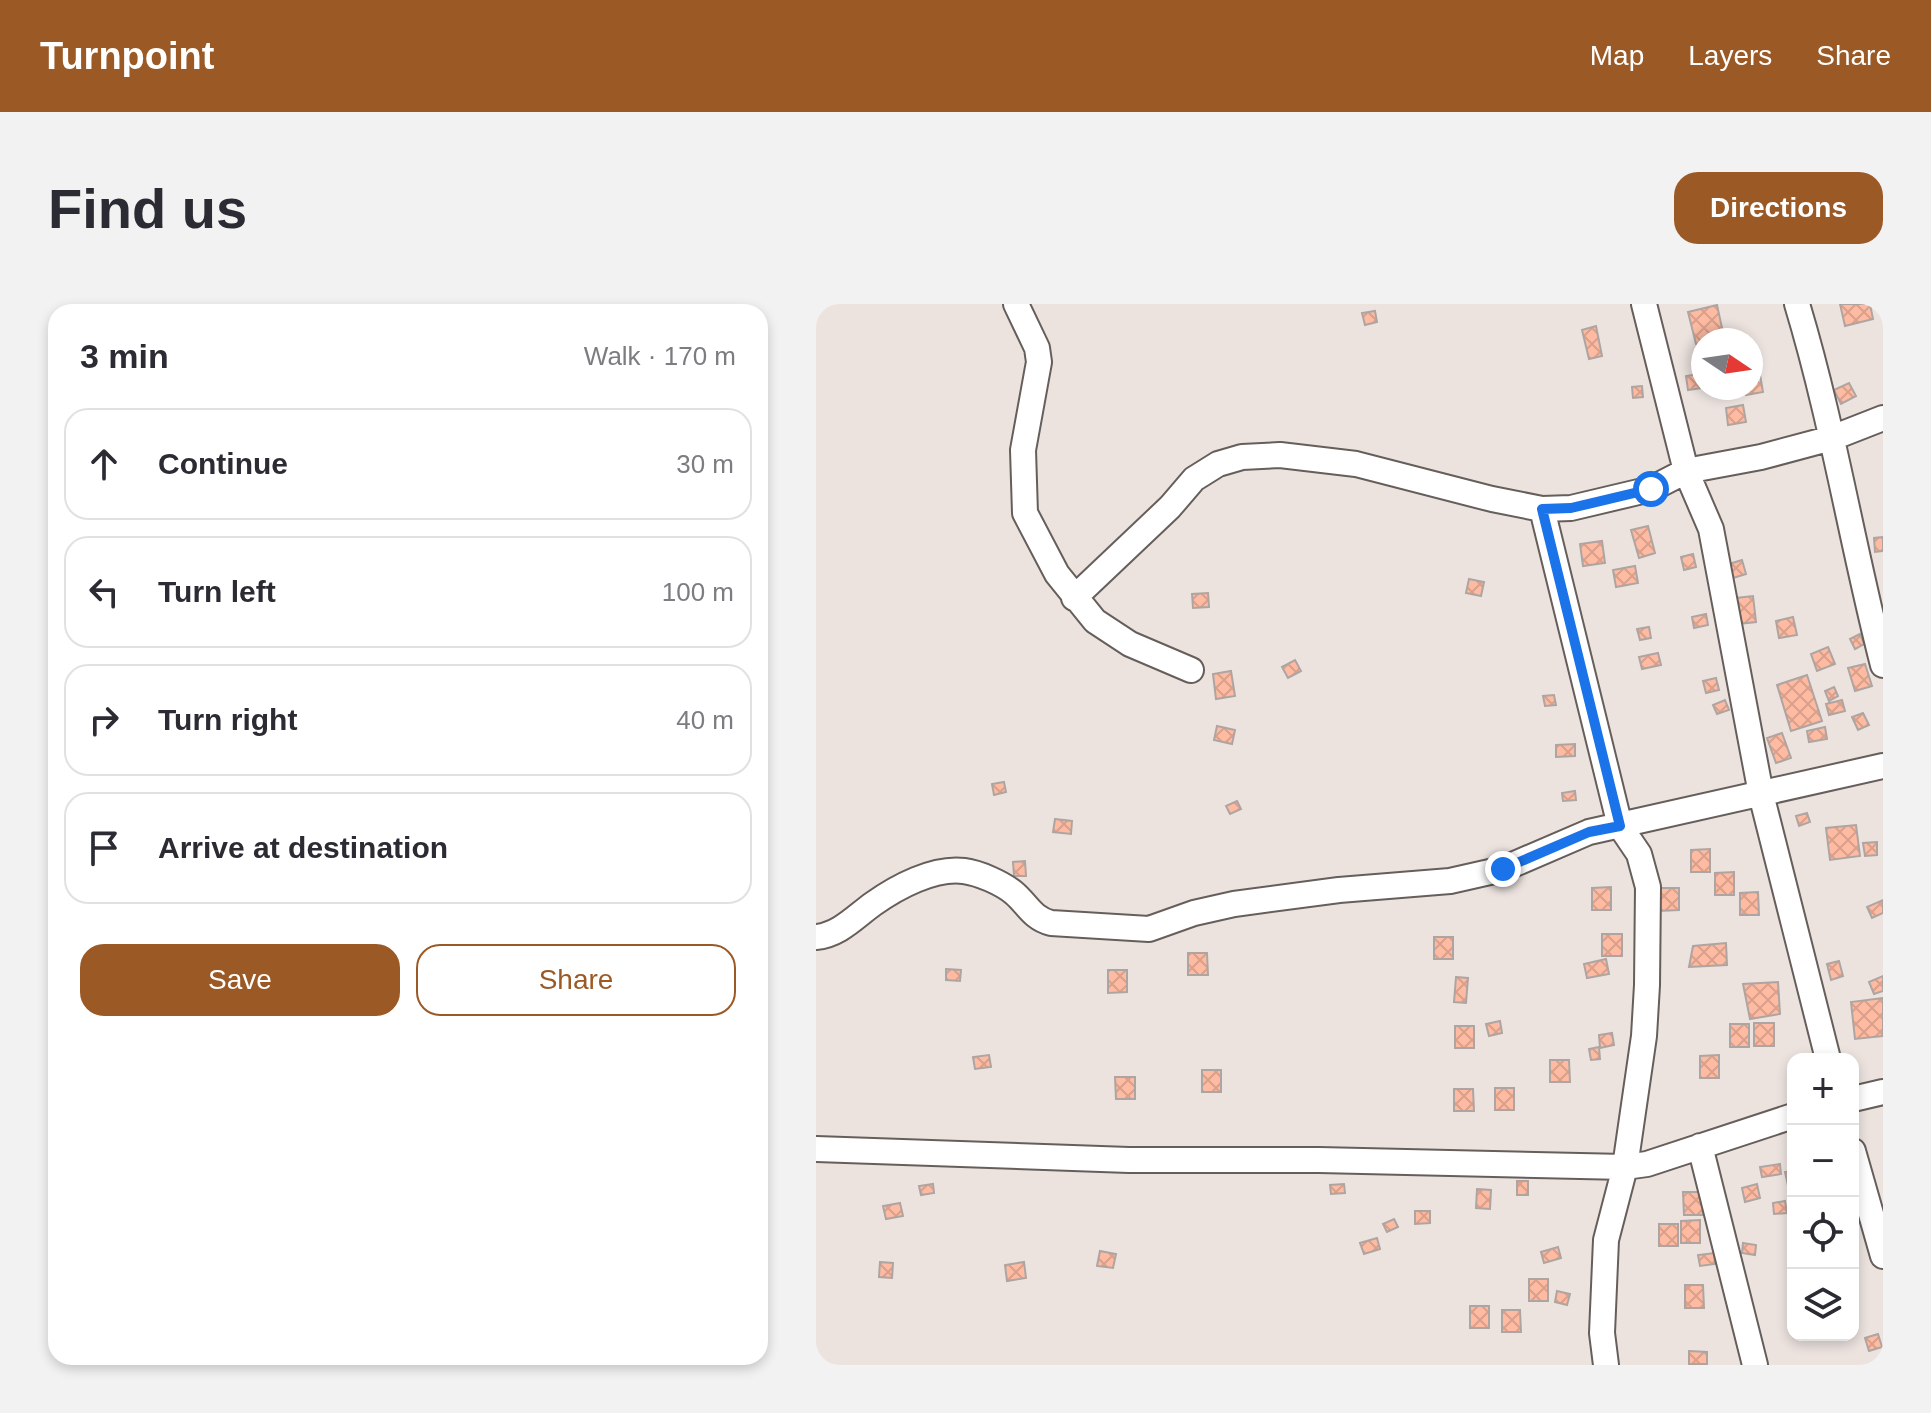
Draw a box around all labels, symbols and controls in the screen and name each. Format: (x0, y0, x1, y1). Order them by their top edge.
text: Turnpoint (40, 35, 214, 77)
text: Map (1590, 40, 1644, 71)
text: Layers (1688, 40, 1772, 71)
text: Share (1816, 40, 1891, 71)
button: Directions (1674, 172, 1883, 244)
text: Find us (48, 177, 247, 240)
north arrow (1691, 328, 1763, 400)
text: 3 min (80, 337, 169, 375)
text: Walk · 170 m (584, 341, 736, 371)
icon: ahead (82, 442, 126, 486)
text: Continue (158, 447, 288, 480)
text: 30 m (676, 449, 734, 479)
route start (1633, 471, 1669, 507)
icon: left (82, 570, 126, 614)
text: Turn left (158, 575, 276, 608)
text: 100 m (662, 577, 734, 607)
icon: right (82, 698, 126, 742)
text: Turn right (158, 703, 297, 736)
text: 40 m (676, 705, 734, 735)
icon: arrive (82, 826, 126, 870)
text: Arrive at destination (158, 831, 448, 864)
route end (1485, 851, 1521, 887)
button: Save (80, 944, 400, 1016)
button: Share (416, 944, 736, 1016)
map controls (1787, 1053, 1859, 1341)
button: + (1787, 1053, 1859, 1125)
button: − (1787, 1125, 1859, 1197)
button: locate (1787, 1197, 1859, 1269)
button: layers (1787, 1269, 1859, 1341)

